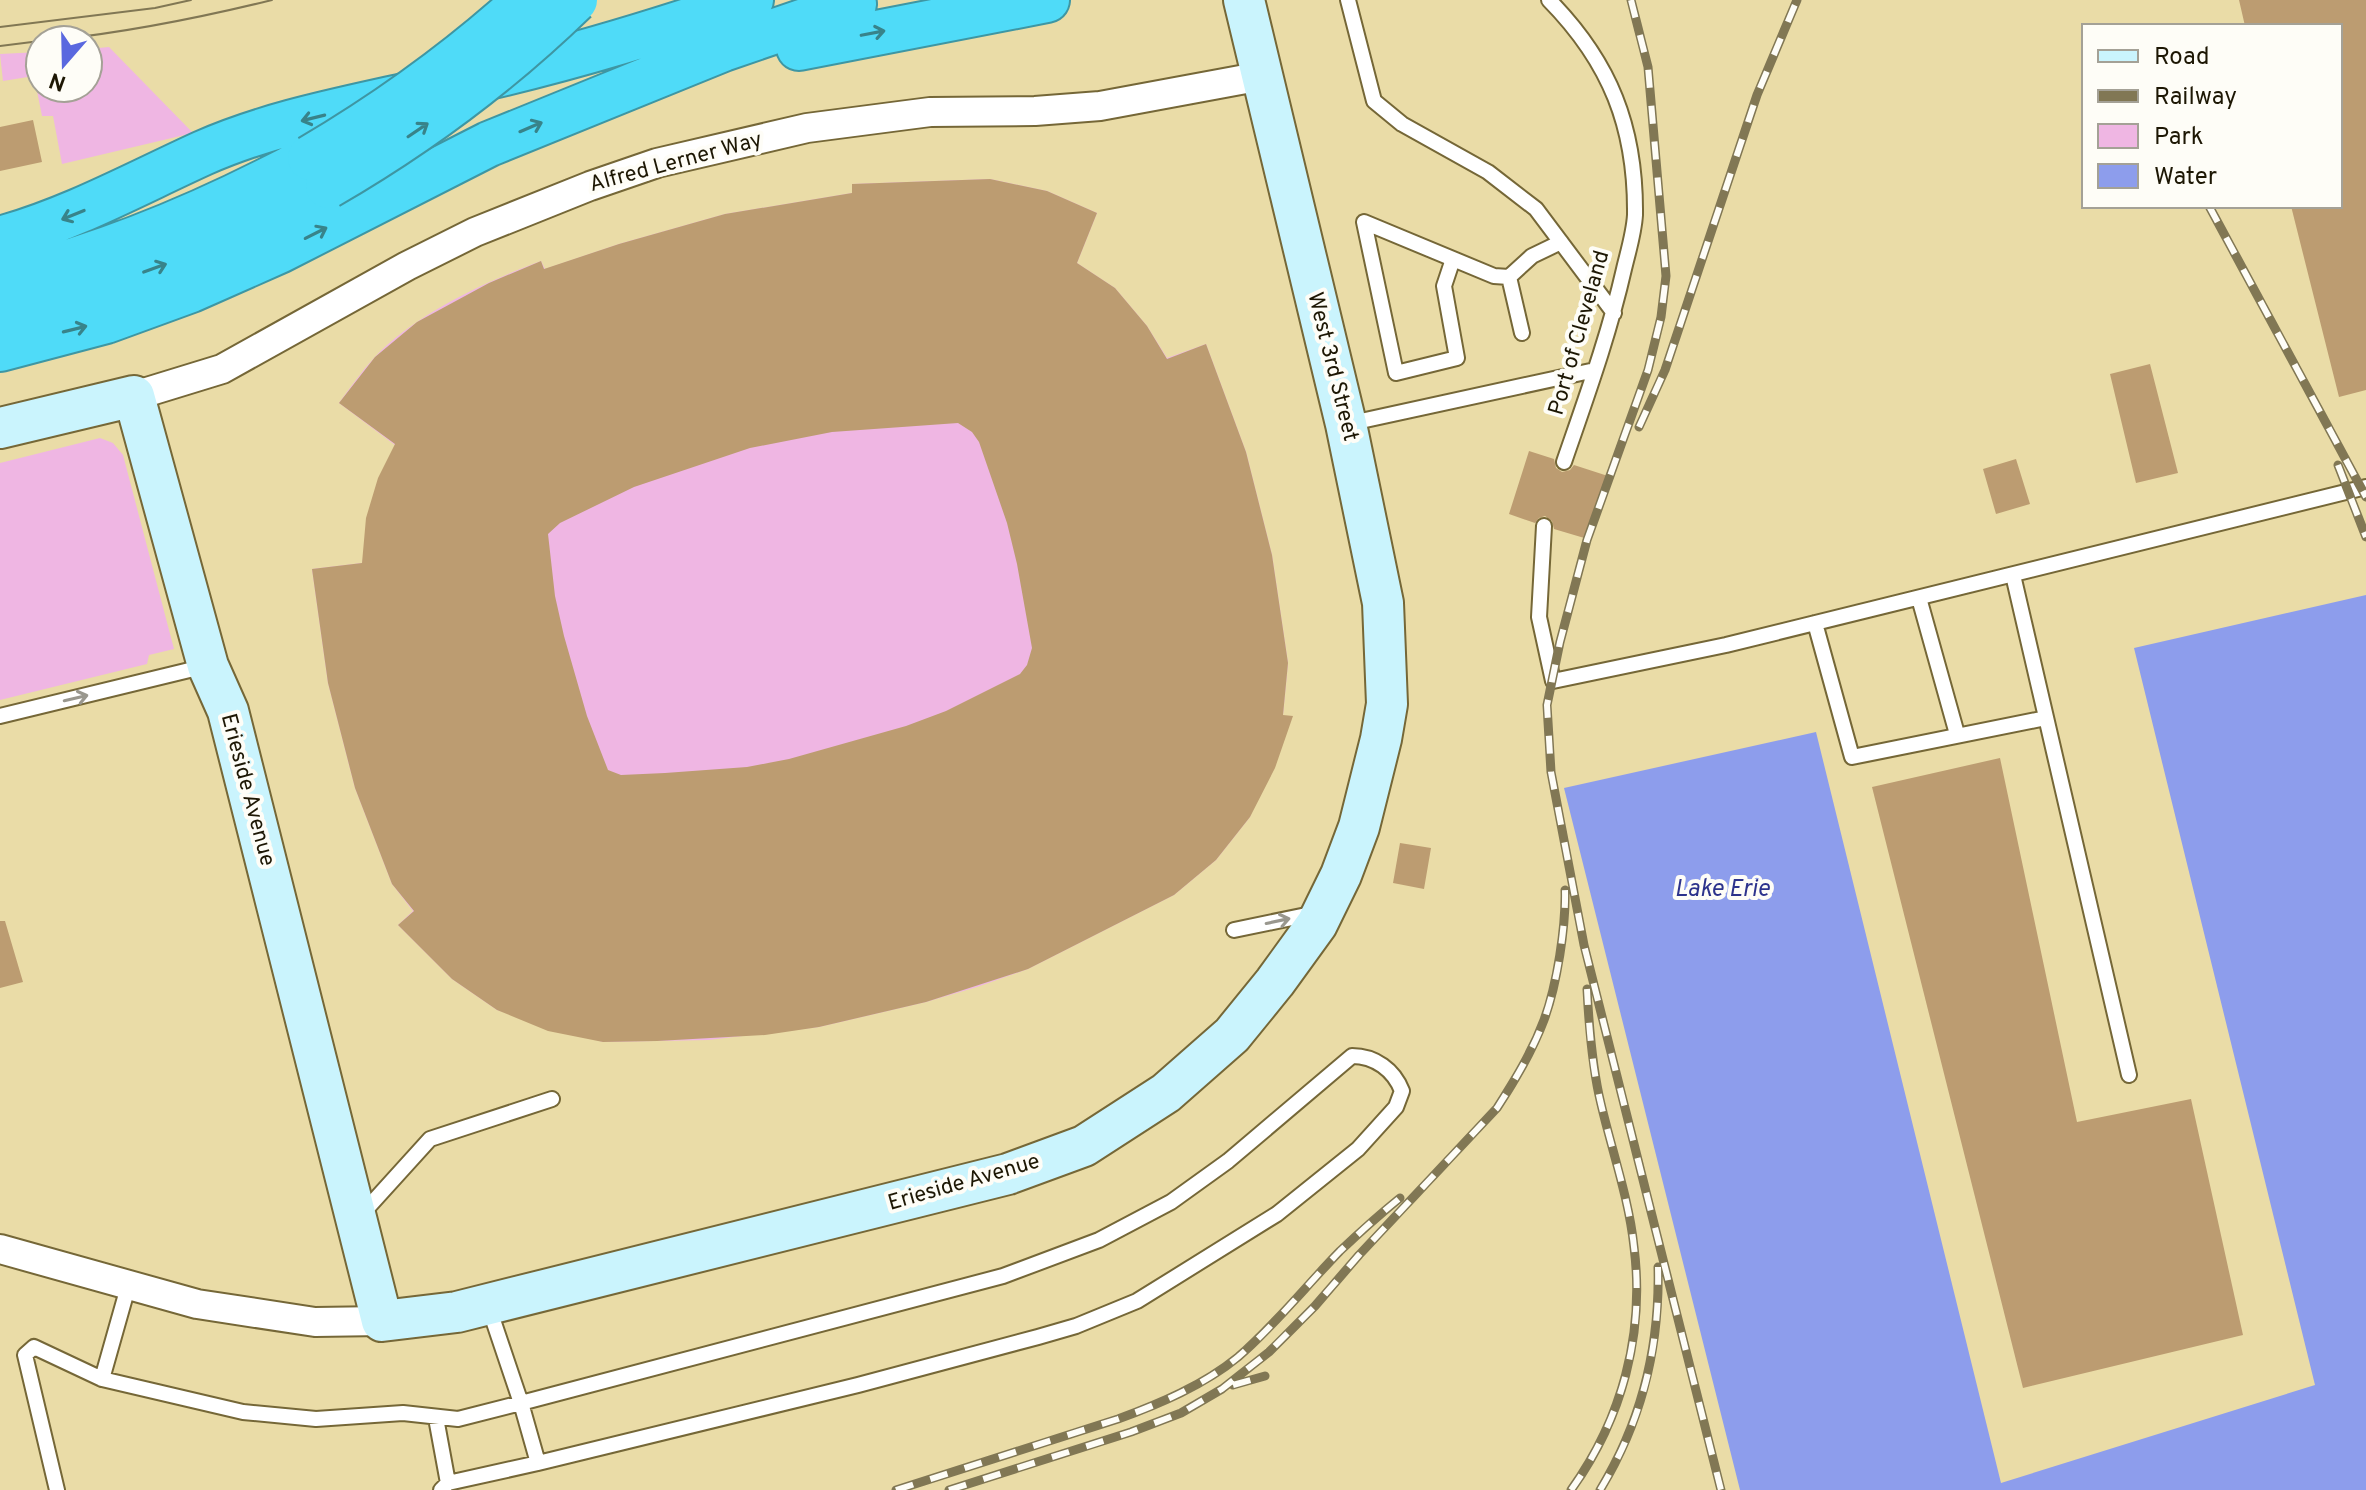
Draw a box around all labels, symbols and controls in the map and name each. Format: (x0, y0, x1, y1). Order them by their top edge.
north arrow (24, 24, 104, 104)
one-way arrow (860, 24, 886, 39)
legend (2082, 24, 2342, 208)
text: Road (2154, 43, 2210, 73)
text: N (46, 65, 70, 96)
text: Railway (2154, 83, 2237, 113)
one-way arrow (301, 111, 327, 126)
one-way arrow (519, 118, 543, 133)
one-way arrow (406, 122, 428, 138)
text: Park (2154, 123, 2204, 153)
street label: Alfred Lerner Way (587, 127, 765, 199)
text: Water (2154, 163, 2217, 193)
one-way arrow (61, 208, 86, 223)
one-way arrow (304, 224, 328, 240)
street label: Port of Cleveland (1544, 248, 1616, 418)
one-way arrow (142, 259, 167, 274)
street label: West 3rd Street (1300, 290, 1364, 444)
one-way arrow (62, 320, 88, 335)
one-way arrow (62, 689, 88, 704)
street label: Erieside Avenue (214, 711, 280, 869)
water label: Lake Erie (1674, 875, 1770, 905)
one-way arrow (1265, 913, 1291, 928)
street label: Erieside Avenue (885, 1148, 1043, 1218)

